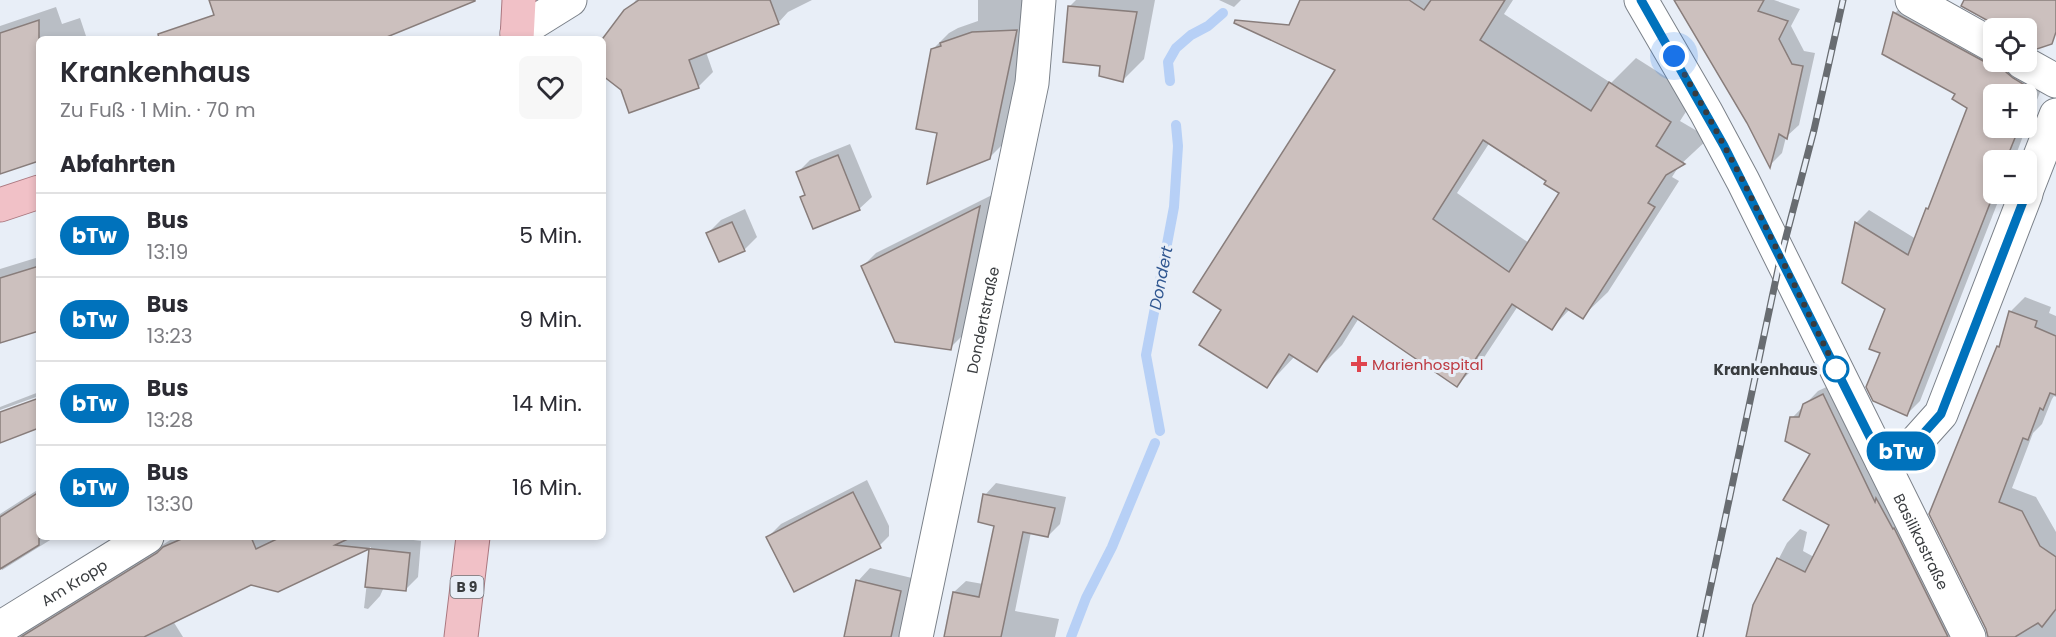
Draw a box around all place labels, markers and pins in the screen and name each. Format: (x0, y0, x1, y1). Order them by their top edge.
place label: Marienhospital (1372, 354, 1483, 375)
marker: Marienhospital (1350, 355, 1368, 373)
marker: Krankenhaus (1823, 356, 1849, 382)
place label: Krankenhaus (1713, 359, 1818, 380)

